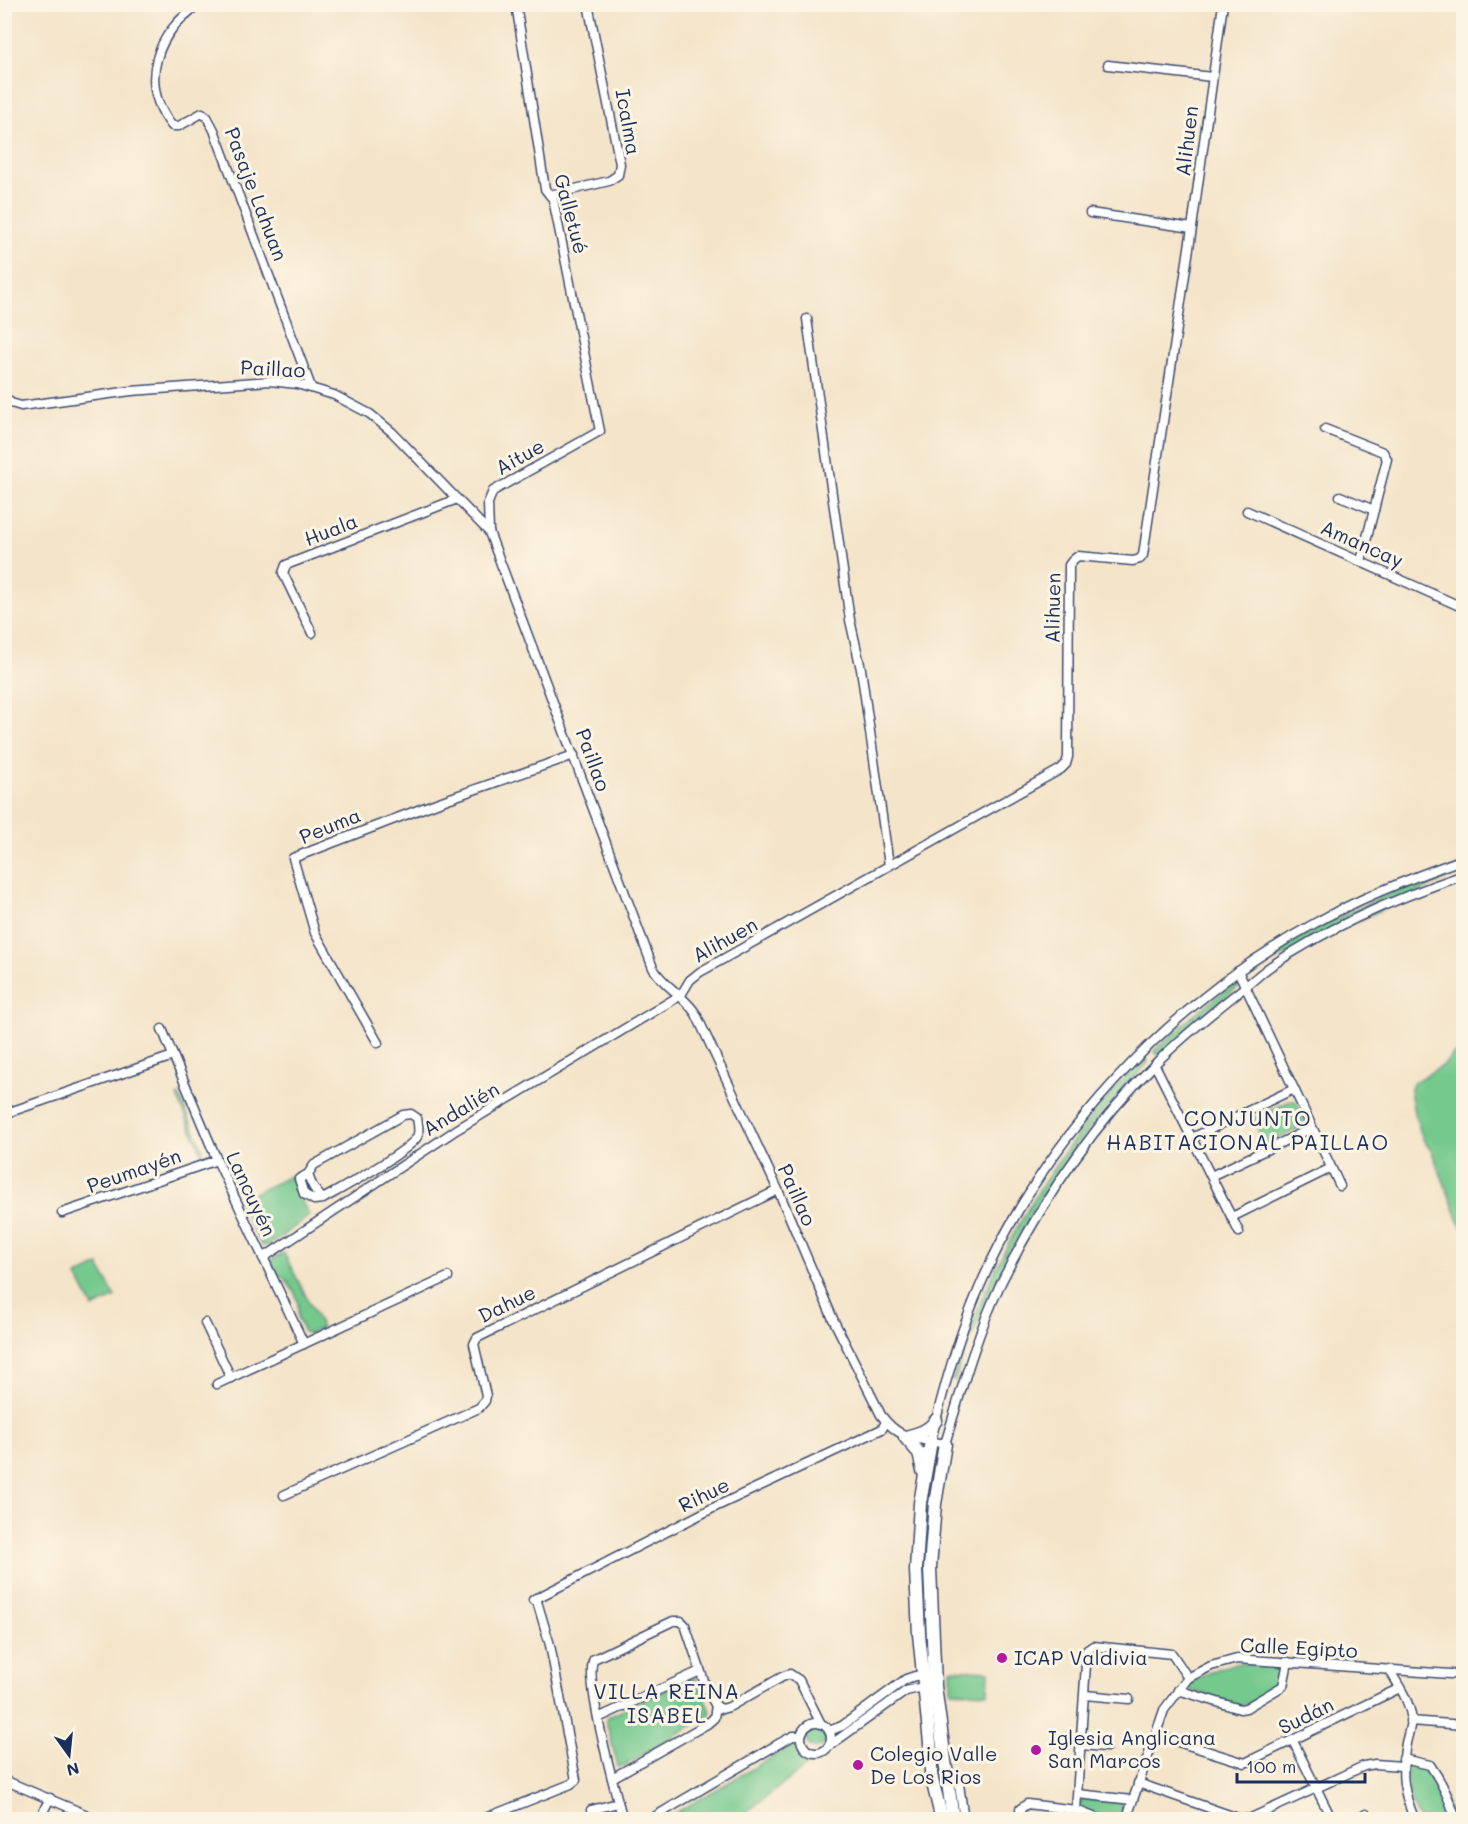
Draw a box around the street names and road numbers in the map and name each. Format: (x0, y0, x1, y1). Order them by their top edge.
street label: Icalma (610, 87, 648, 157)
street label: Alihuen (1169, 104, 1203, 178)
street label: Pasaje Lahuan (220, 123, 294, 264)
street label: Galletué (549, 171, 595, 257)
street label: Paillao (240, 353, 306, 383)
street label: Aitue (490, 432, 549, 480)
street label: Huala (300, 507, 361, 551)
street label: Amancay (1317, 513, 1408, 573)
street label: Alihuen (1038, 572, 1066, 644)
street label: Paillao (571, 725, 617, 795)
street label: Peuma (295, 801, 364, 849)
street label: Alihuen (687, 911, 762, 968)
street label: Andalién (418, 1075, 503, 1141)
street label: Peumayén (83, 1142, 184, 1198)
street label: Lancuyén (221, 1147, 283, 1240)
street label: Paillao (773, 1160, 823, 1230)
street label: Dahue (474, 1278, 540, 1328)
street label: Rihue (674, 1471, 733, 1518)
street label: Calle Egipto (1240, 1631, 1359, 1663)
street label: Sudán (1274, 1691, 1338, 1740)

